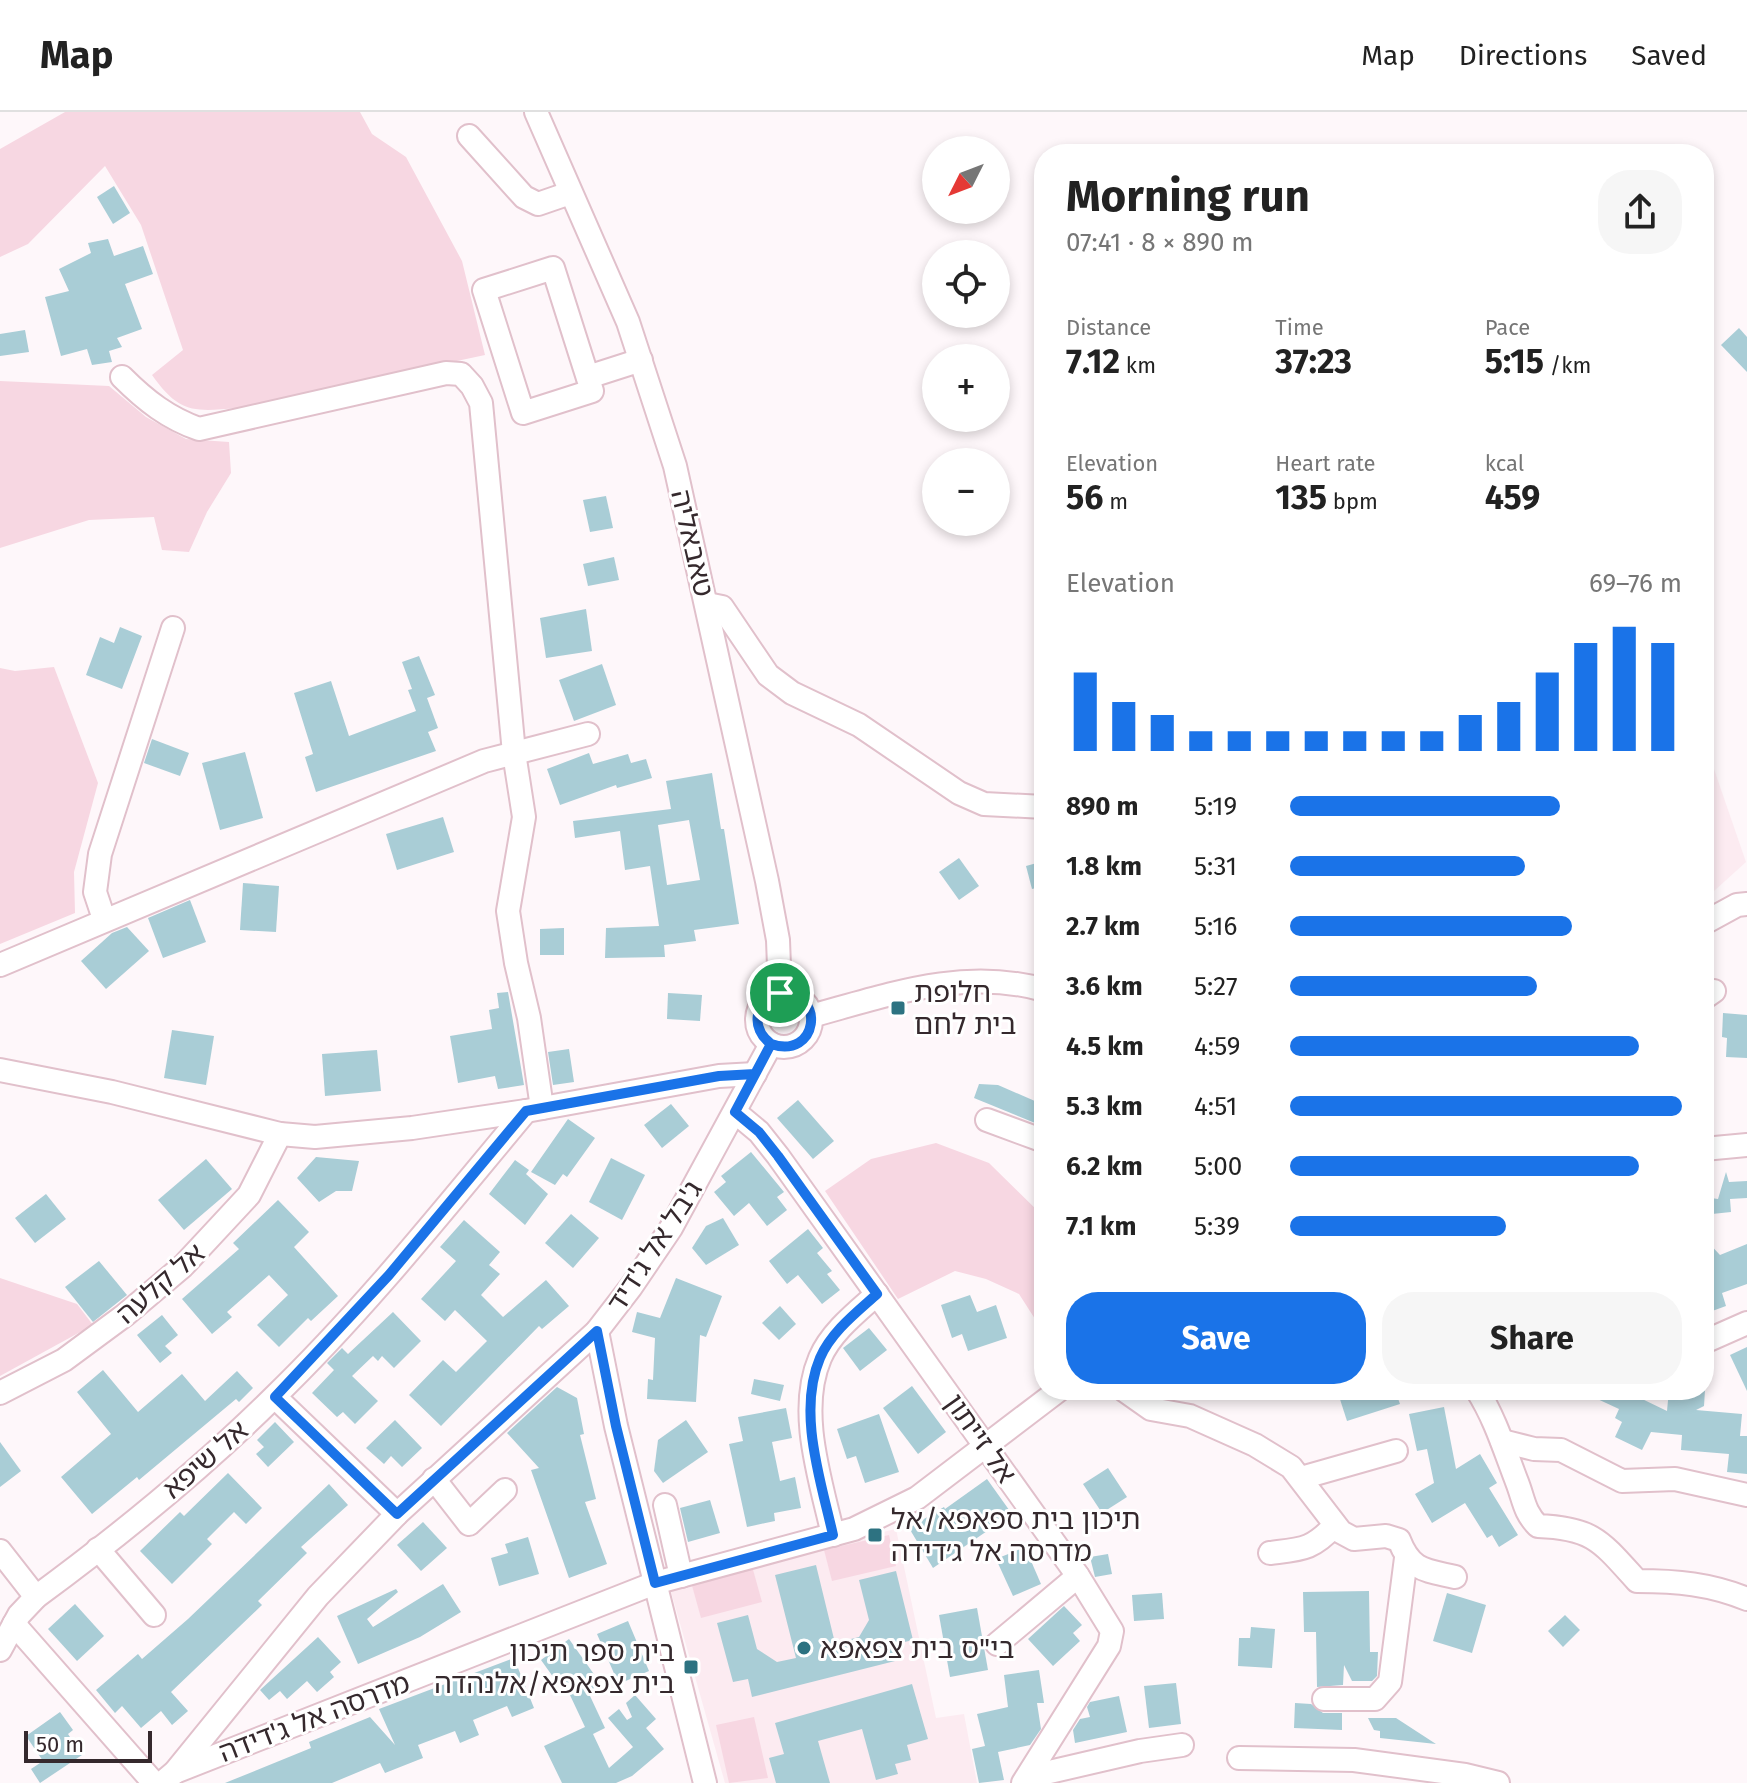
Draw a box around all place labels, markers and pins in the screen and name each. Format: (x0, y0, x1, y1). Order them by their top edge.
pin (746, 959, 814, 1027)
place label: חלופת בית לחם (914, 976, 1017, 1041)
marker: חלופת בית לחם (889, 999, 907, 1017)
place label: תיכון בית ספאפא/אל מדרסה אל ג׳דידה (891, 1503, 1140, 1568)
marker: תיכון בית ספאפא/אל מדרסה אל ג׳דידה (866, 1526, 884, 1544)
place label: בי"ס בית צפאפא (820, 1632, 1015, 1665)
place label: בית ספר תיכון בית צפאפא/אלנהדה (434, 1635, 675, 1700)
marker: בי"ס בית צפאפא (795, 1639, 813, 1657)
marker: בית ספר תיכון בית צפאפא/אלנהדה (682, 1658, 700, 1676)

